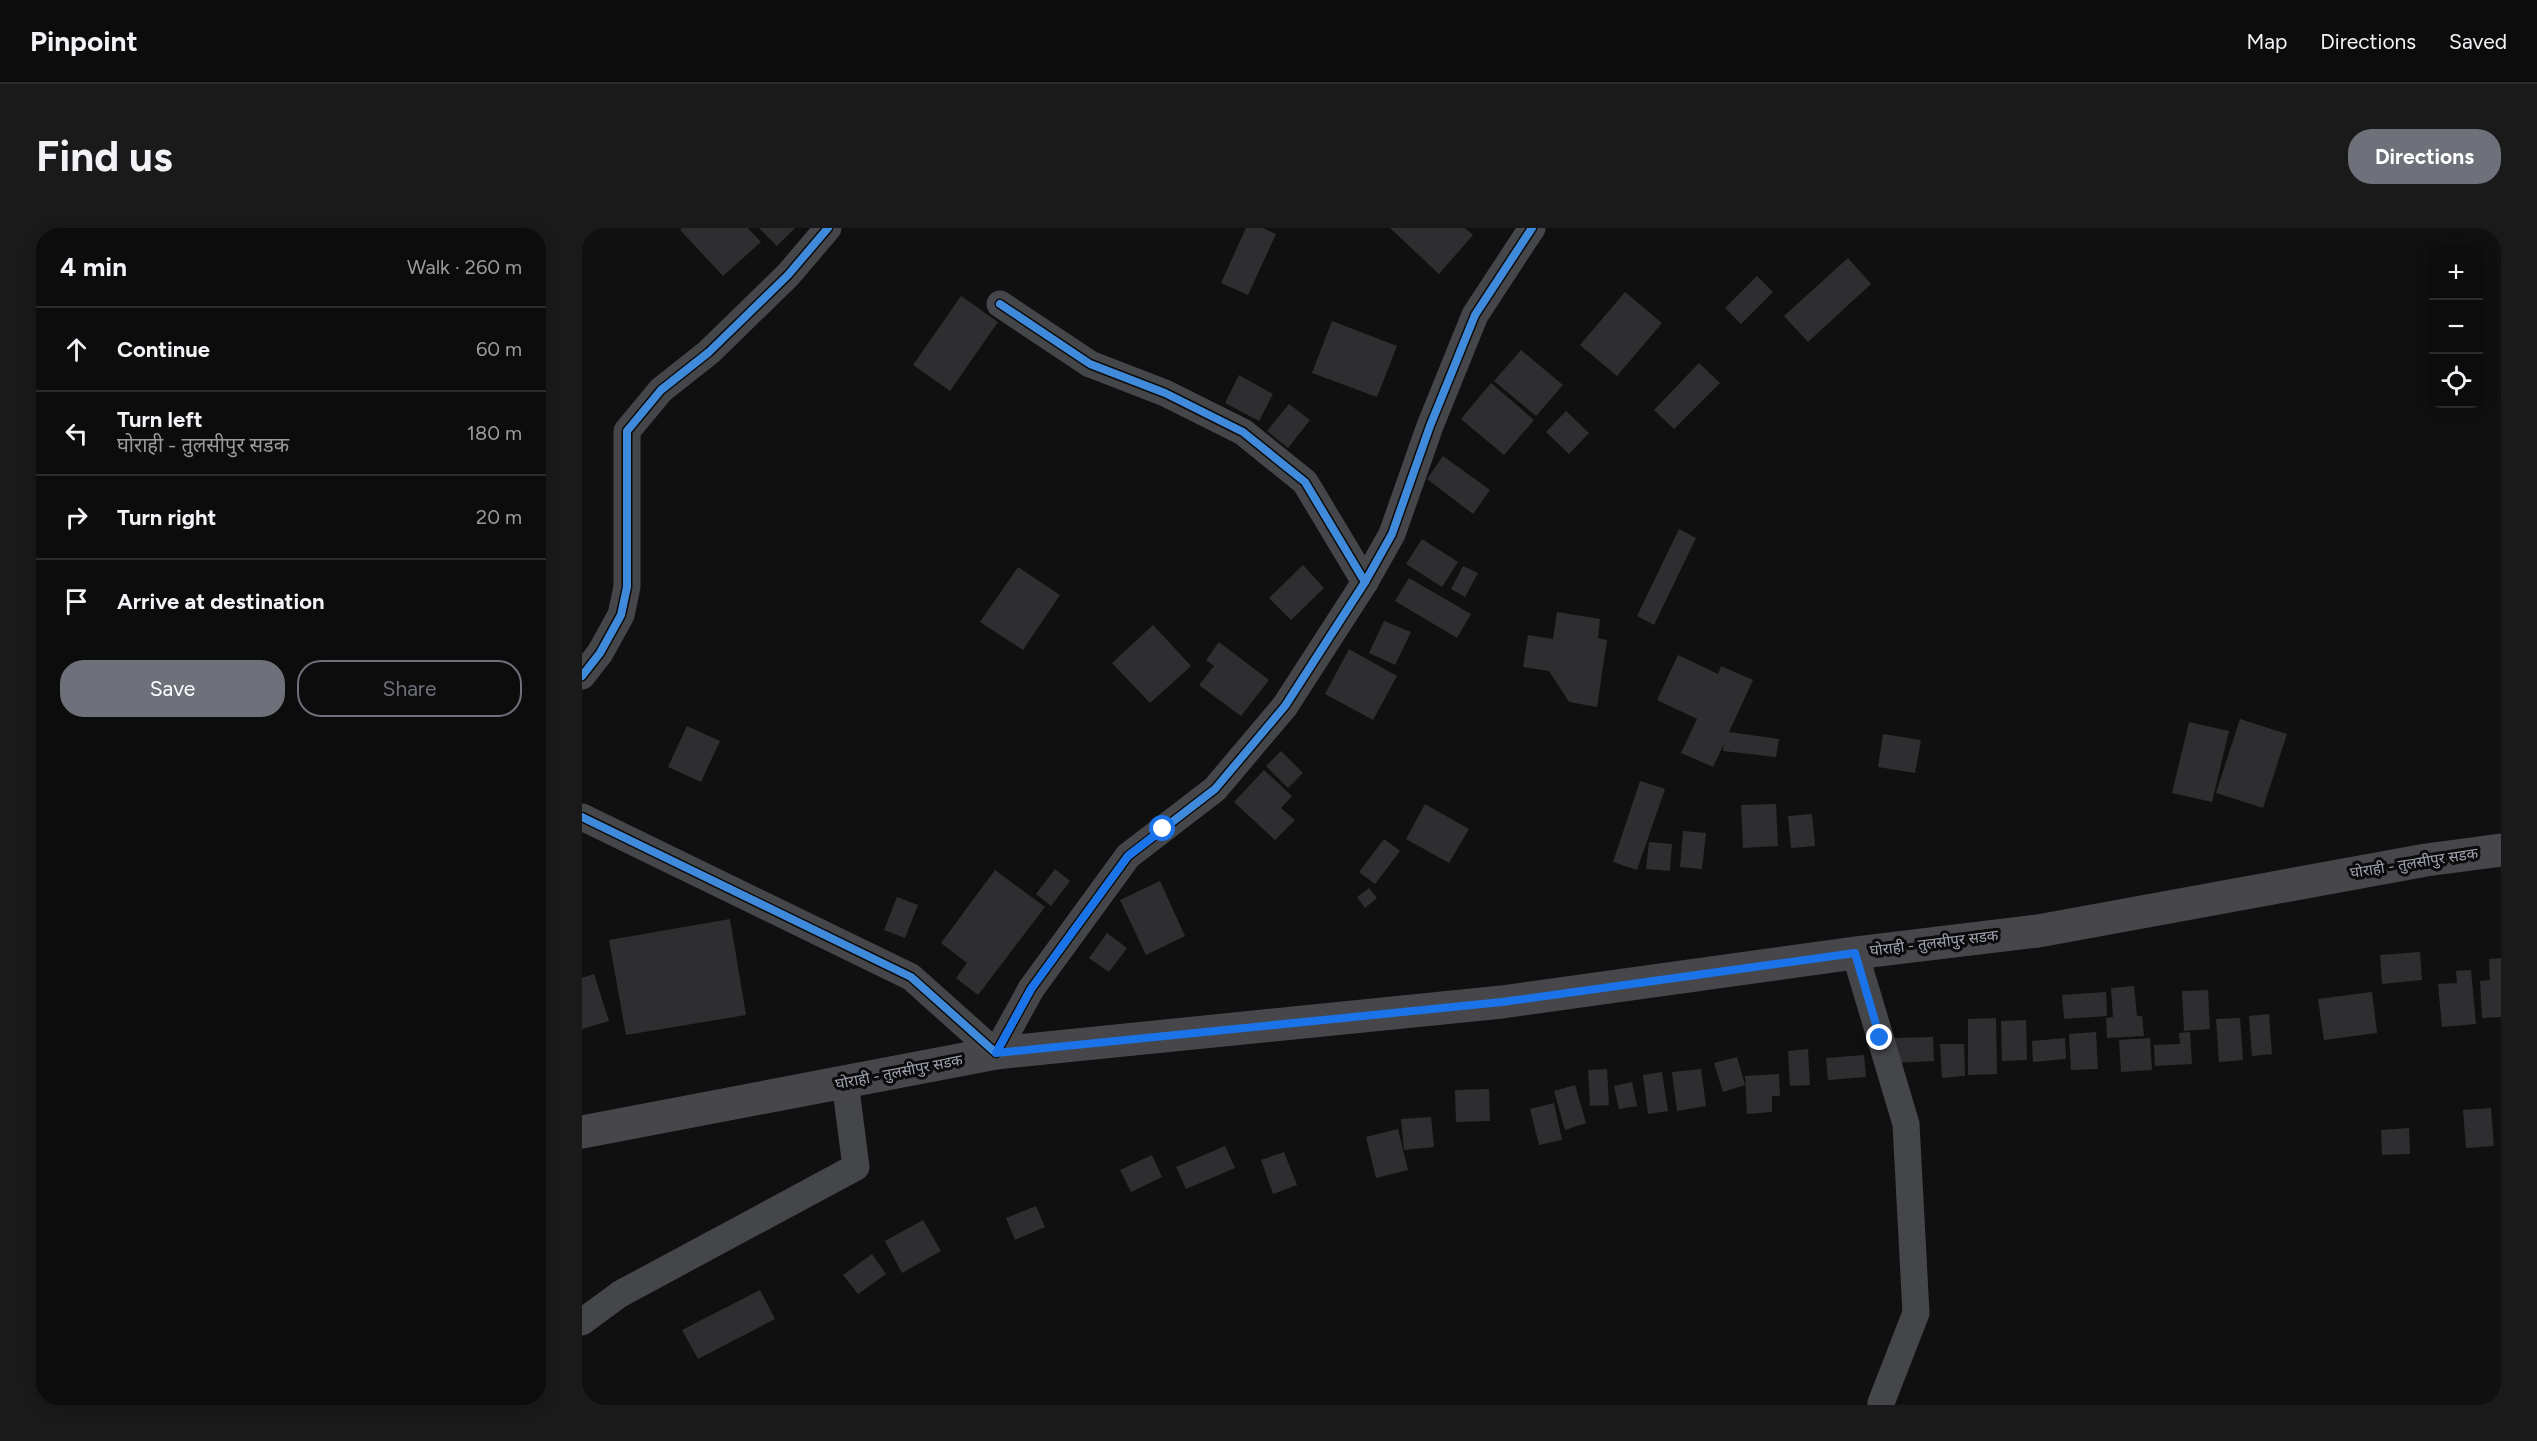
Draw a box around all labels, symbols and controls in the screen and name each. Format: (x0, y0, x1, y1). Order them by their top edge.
text: Pinpoint (30, 24, 138, 58)
text: Map (2246, 29, 2287, 54)
text: Directions (2320, 29, 2416, 54)
text: Saved (2449, 29, 2507, 54)
button: Directions (2348, 129, 2501, 184)
text: Find us (36, 131, 173, 182)
map controls (2429, 246, 2483, 408)
button: + (2429, 246, 2483, 300)
text: 4 min (60, 251, 127, 283)
text: Walk · 260 m (407, 255, 522, 279)
button: − (2429, 300, 2483, 354)
icon: ahead (60, 333, 93, 366)
text: Continue (117, 336, 210, 363)
text: 60 m (476, 337, 522, 361)
button: locate (2429, 354, 2483, 408)
text: Turn left (117, 406, 203, 433)
icon: left (60, 417, 93, 450)
text: 180 m (467, 421, 522, 445)
text: घोराही - तुलसीपुर सडक (117, 433, 289, 457)
icon: right (60, 501, 93, 534)
text: Turn right (117, 504, 216, 531)
text: 20 m (476, 505, 522, 529)
icon: arrive (60, 585, 93, 618)
text: Arrive at destination (117, 588, 325, 615)
button: Save (60, 660, 285, 717)
button: Share (297, 660, 522, 717)
route start (1149, 815, 1175, 841)
street label: घोराही - तुलसीपुर सडक (2349, 844, 2480, 883)
street label: घोराही - तुलसीपुर सडक (1869, 926, 2000, 961)
route end (1866, 1024, 1892, 1050)
street label: घोराही - तुलसीपुर सडक (834, 1051, 965, 1094)

